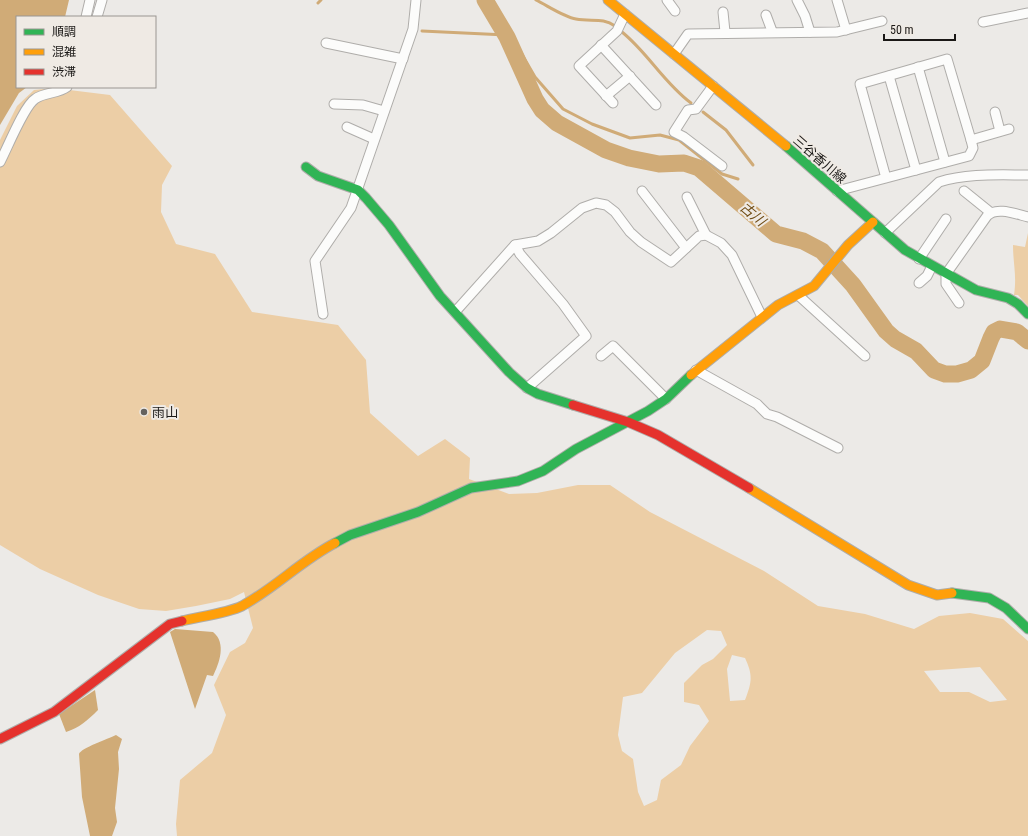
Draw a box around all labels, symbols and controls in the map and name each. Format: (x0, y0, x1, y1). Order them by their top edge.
legend (16, 16, 156, 88)
scale bar (884, 16, 955, 42)
text: 50 m (890, 23, 914, 37)
text: 順調 (52, 25, 76, 39)
text: 混雑 (52, 45, 76, 59)
text: 渋滞 (52, 65, 76, 79)
street label: 三谷香川線 (790, 132, 849, 186)
water label: 古川 (737, 199, 770, 230)
place label: 雨山 (152, 405, 178, 420)
marker: 雨山 (139, 407, 149, 417)

